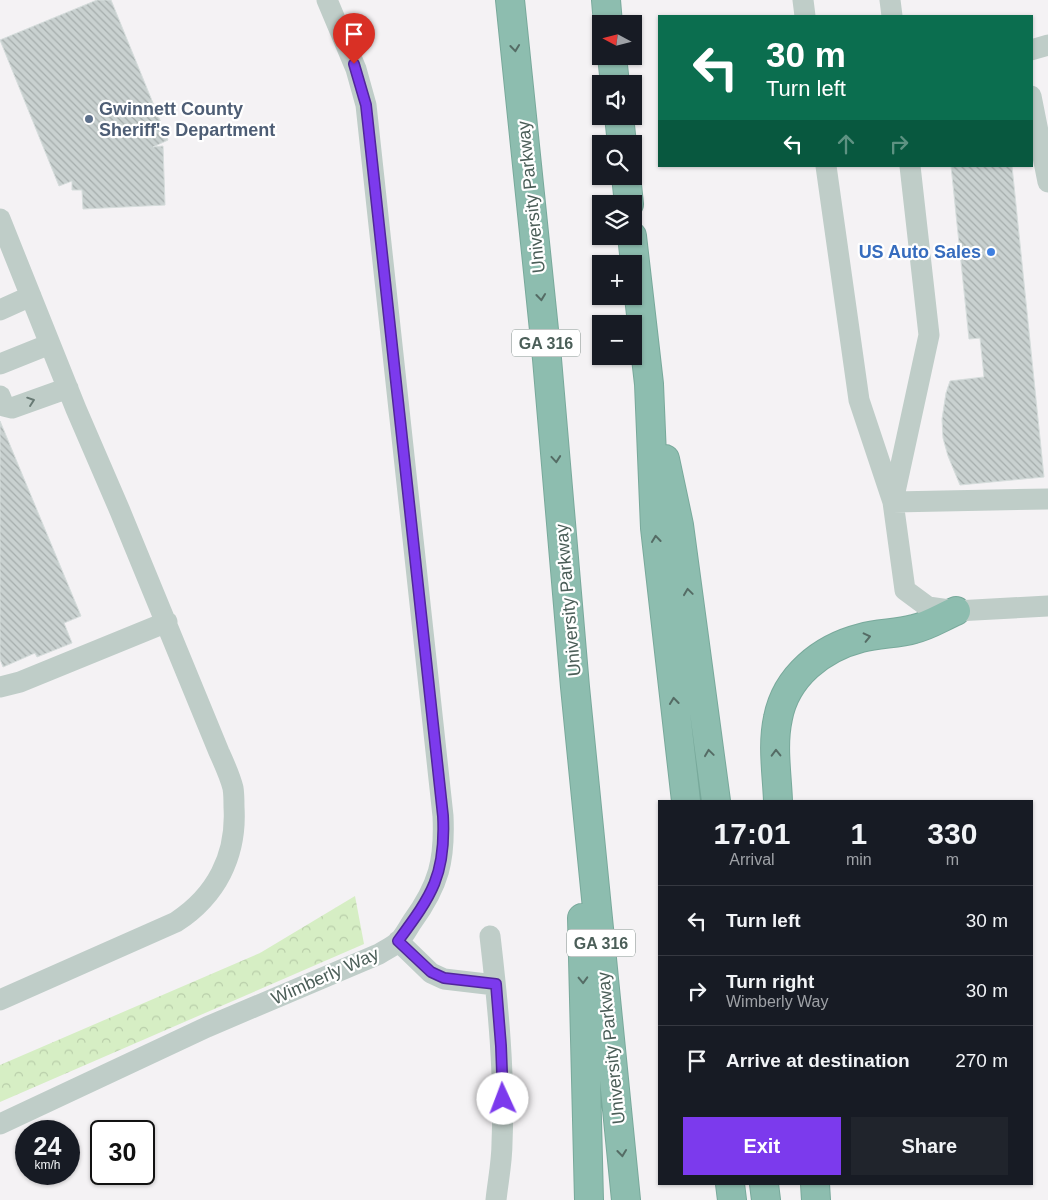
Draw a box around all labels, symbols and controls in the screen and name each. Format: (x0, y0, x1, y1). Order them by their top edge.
pin (333, 13, 375, 64)
north arrow (592, 15, 642, 65)
map controls (592, 15, 642, 365)
icon: arrive (340, 20, 368, 48)
icon: left (683, 35, 748, 100)
text: 30 m (766, 35, 846, 74)
one-way arrow (509, 45, 520, 53)
button: sound (592, 75, 642, 125)
text: Turn left (766, 76, 846, 101)
place label: Gwinnett County Sheriff's Department (99, 99, 275, 140)
marker: Gwinnett County Sheriff's Department (83, 113, 95, 125)
street label: University Parkway (513, 120, 549, 274)
icon: left (779, 130, 807, 158)
icon: ahead (832, 130, 860, 158)
icon: right (885, 130, 913, 158)
button: search (592, 135, 642, 185)
button: layers (592, 195, 642, 245)
place label: US Auto Sales (859, 242, 981, 262)
marker: US Auto Sales (985, 246, 997, 258)
button: + (592, 255, 642, 305)
one-way arrow (535, 293, 546, 301)
button: − (592, 315, 642, 365)
road number: GA 316 (512, 329, 580, 356)
one-way arrow (26, 397, 35, 407)
one-way arrow (550, 455, 561, 463)
street label: University Parkway (551, 523, 585, 677)
one-way arrow (651, 535, 662, 543)
one-way arrow (683, 587, 694, 595)
one-way arrow (862, 632, 871, 643)
one-way arrow (669, 696, 680, 704)
one-way arrow (771, 748, 781, 756)
one-way arrow (705, 749, 715, 757)
text: 17:01 (714, 817, 790, 850)
text: 1 (850, 817, 867, 850)
text: 330 (927, 817, 977, 850)
text: Arrival (729, 851, 775, 868)
text: min (846, 851, 872, 868)
text: m (946, 851, 959, 868)
icon: left (683, 907, 711, 935)
text: Turn left (726, 910, 801, 931)
text: 30 m (966, 910, 1008, 931)
road number: GA 316 (567, 930, 635, 956)
street label: Wimberly Way (268, 943, 382, 1009)
street label: University Parkway (593, 971, 629, 1125)
text: Turn right (726, 971, 814, 992)
one-way arrow (578, 977, 588, 985)
icon: right (683, 977, 711, 1005)
text: 30 m (966, 980, 1008, 1001)
text: Wimberly Way (726, 993, 829, 1010)
icon: arrive (683, 1047, 711, 1075)
text: Arrive at destination (726, 1050, 910, 1071)
text: 270 m (955, 1050, 1008, 1071)
position arrow (476, 1072, 528, 1124)
button: Exit (683, 1117, 841, 1175)
button: Share (851, 1117, 1008, 1175)
speed limit sign: 30 (90, 1120, 155, 1185)
text: 24 (34, 1132, 61, 1160)
one-way arrow (616, 1149, 627, 1157)
text: km/h (34, 1158, 61, 1172)

